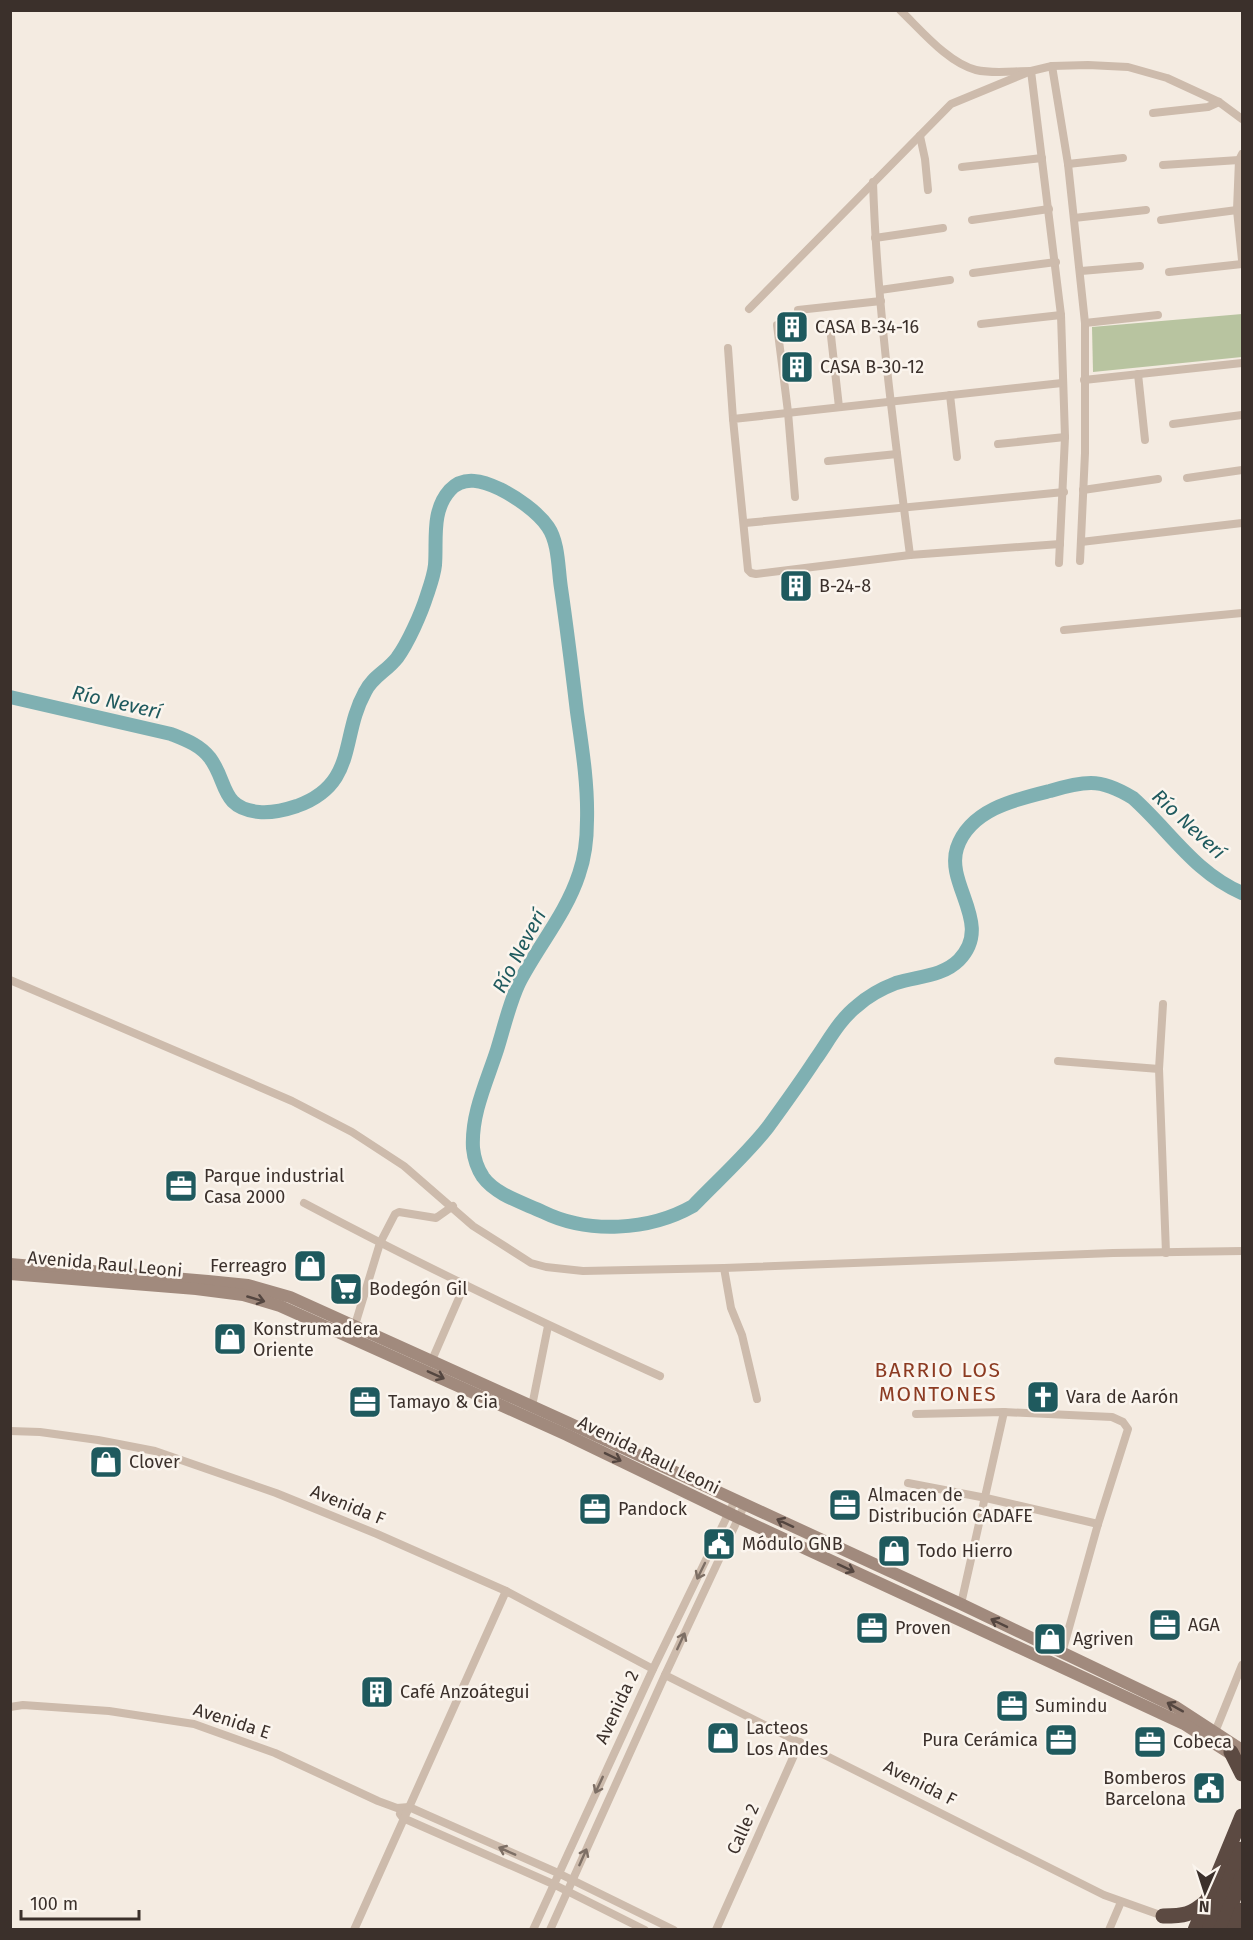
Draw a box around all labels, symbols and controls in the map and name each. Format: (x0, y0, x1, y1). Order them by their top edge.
building icon: CASA B-34-16 (774, 309, 810, 345)
place label: CASA B-34-16 (815, 316, 919, 338)
building icon: CASA B-30-12 (779, 349, 815, 385)
place label: CASA B-30-12 (820, 356, 924, 378)
building icon: B-24-8 (778, 568, 814, 604)
place label: B-24-8 (819, 575, 871, 597)
water label: Río Neverí (70, 680, 166, 724)
water label: Río Neverí (1147, 784, 1232, 865)
water label: Río Neverí (487, 904, 552, 997)
place label: Parque industrial Casa 2000 (204, 1165, 344, 1208)
office icon: Parque industrial Casa 2000 (163, 1168, 199, 1204)
street label: Avenida Raul Leoni (27, 1246, 183, 1282)
shop icon: Ferreagro (292, 1248, 328, 1284)
place label: Ferreagro (210, 1255, 287, 1277)
supermarket icon: Bodegón Gil (328, 1271, 364, 1307)
place label: Bodegón Gil (369, 1278, 468, 1300)
one-way arrow (247, 1294, 266, 1305)
place label: Konstrumadera Oriente (253, 1318, 379, 1361)
shop icon: Konstrumadera Oriente (212, 1321, 248, 1357)
district label: BARRIO LOS MONTONES (875, 1357, 1001, 1407)
one-way arrow (426, 1370, 444, 1381)
church icon: Vara de Aarón (1025, 1379, 1061, 1415)
office icon: Tamayo & Cia (347, 1384, 383, 1420)
place label: Vara de Aarón (1066, 1386, 1179, 1408)
place label: Tamayo & Cia (388, 1391, 498, 1413)
street label: Avenida Raul Leoni (574, 1411, 724, 1499)
shop icon: Clover (88, 1444, 124, 1480)
place label: Clover (129, 1451, 180, 1473)
one-way arrow (603, 1452, 621, 1463)
street label: Avenida F (307, 1480, 389, 1530)
place label: Almacen de Distribución CADAFE (868, 1484, 1033, 1527)
office icon: Almacen de Distribución CADAFE (827, 1487, 863, 1523)
office icon: Pandock (577, 1491, 613, 1527)
place label: Pandock (618, 1498, 688, 1520)
one-way arrow (776, 1516, 794, 1528)
public building icon: Módulo GNB (701, 1526, 737, 1562)
place label: Módulo GNB (742, 1533, 843, 1555)
shop icon: Todo Hierro (876, 1533, 912, 1569)
place label: Todo Hierro (917, 1540, 1013, 1562)
one-way arrow (694, 1562, 706, 1580)
one-way arrow (836, 1562, 854, 1574)
office icon: AGA (1147, 1607, 1183, 1643)
office icon: Proven (854, 1610, 890, 1646)
place label: AGA (1188, 1614, 1220, 1636)
place label: Proven (895, 1617, 951, 1639)
one-way arrow (991, 1617, 1009, 1628)
shop icon: Agriven (1032, 1621, 1068, 1657)
place label: Agriven (1073, 1628, 1134, 1650)
one-way arrow (675, 1633, 687, 1651)
street label: Avenida 2 (590, 1667, 644, 1747)
building icon: Café Anzoátegui (359, 1674, 395, 1710)
place label: Café Anzoátegui (400, 1681, 530, 1703)
office icon: Sumindu (994, 1688, 1030, 1724)
place label: Sumindu (1035, 1695, 1108, 1717)
street label: Avenida E (191, 1698, 273, 1744)
one-way arrow (1167, 1701, 1184, 1713)
place label: Lacteos Los Andes (746, 1717, 828, 1760)
shop icon: Lacteos Los Andes (705, 1720, 741, 1756)
office icon: Pura Cerámica (1043, 1722, 1079, 1758)
office icon: Cobeca (1132, 1724, 1168, 1760)
place label: Pura Cerámica (922, 1729, 1038, 1751)
place label: Cobeca (1173, 1731, 1232, 1753)
street label: Avenida F (880, 1755, 960, 1811)
place label: Bomberos Barcelona (1103, 1767, 1186, 1810)
public building icon: Bomberos Barcelona (1191, 1770, 1227, 1806)
one-way arrow (592, 1776, 604, 1794)
street label: Calle 2 (722, 1800, 764, 1858)
one-way arrow (499, 1844, 517, 1856)
one-way arrow (577, 1848, 589, 1866)
north arrow (1175, 1862, 1235, 1922)
scale bar (21, 1883, 140, 1921)
text: 100 m (30, 1893, 78, 1915)
text: N (1198, 1897, 1210, 1916)

